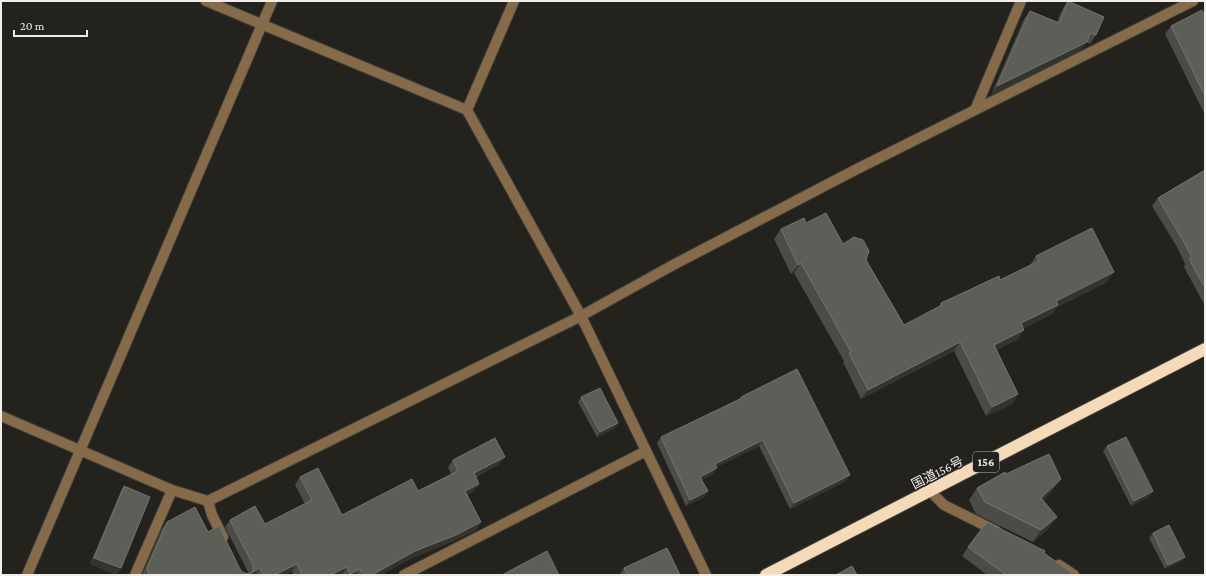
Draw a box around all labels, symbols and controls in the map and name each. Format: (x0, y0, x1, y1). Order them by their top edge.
scale bar (14, 12, 87, 38)
text: 20 m (20, 19, 45, 33)
road number: 156 (973, 452, 999, 472)
street label: 国道156号 (909, 453, 966, 492)

